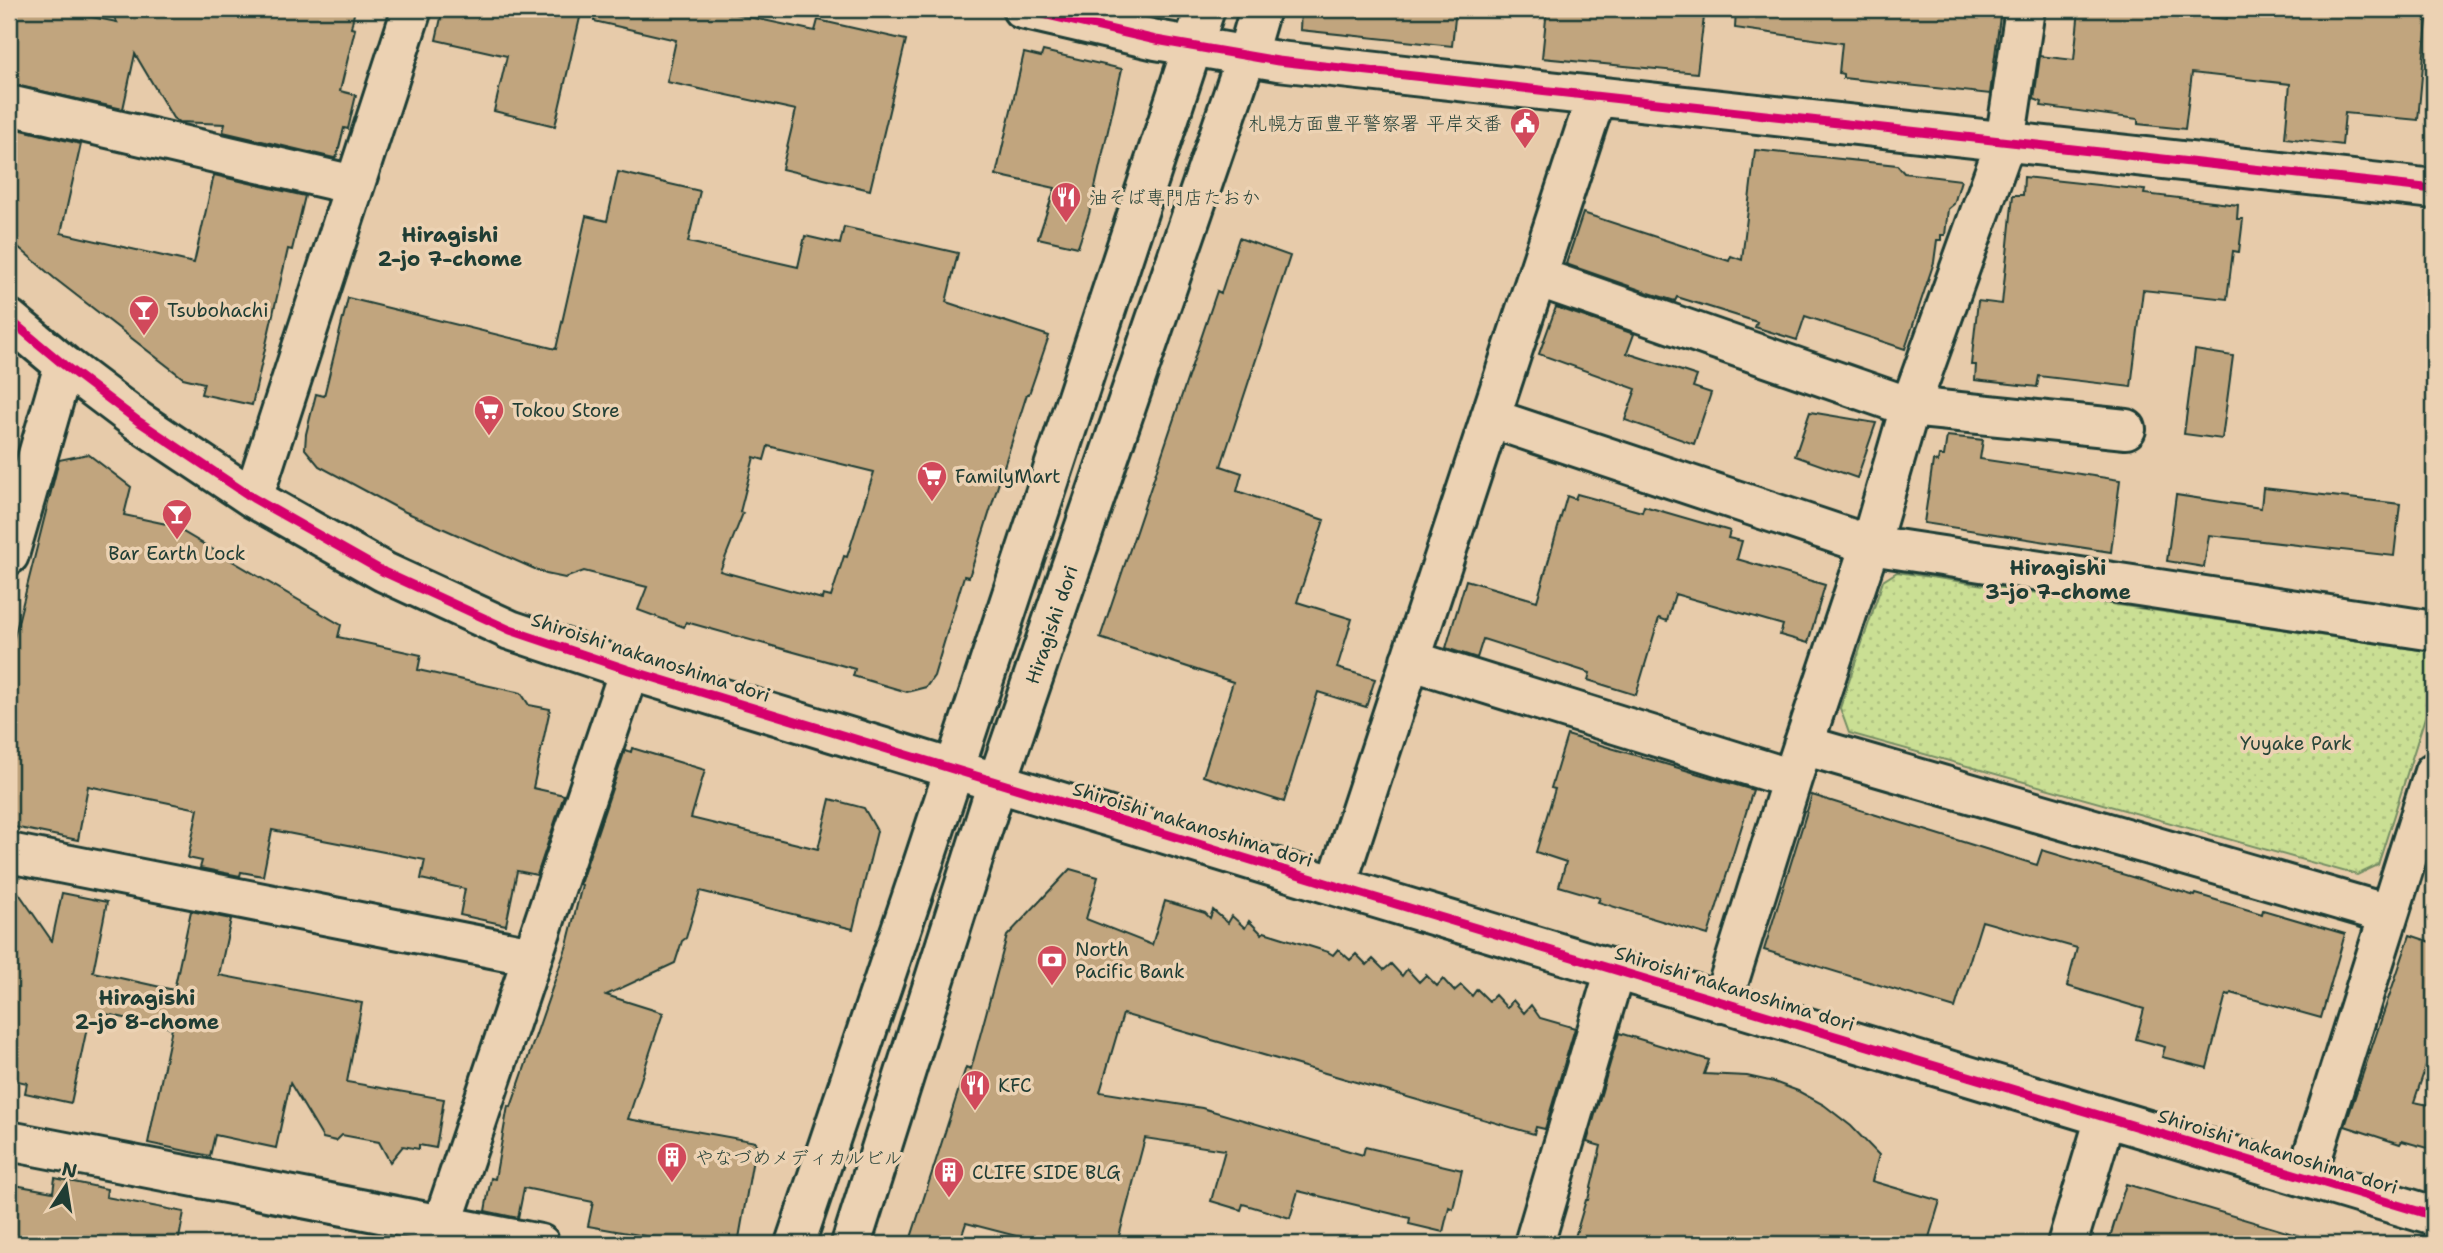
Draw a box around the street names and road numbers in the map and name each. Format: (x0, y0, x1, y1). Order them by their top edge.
street label: Hiragishi dori (1020, 562, 1084, 688)
street label: Shiroishi nakanoshima dori (528, 607, 773, 708)
street label: Shiroishi nakanoshima dori (1070, 776, 1316, 873)
street label: Shiroishi nakanoshima dori (1612, 940, 1858, 1037)
street label: Shiroishi nakanoshima dori (2155, 1103, 2401, 1200)

